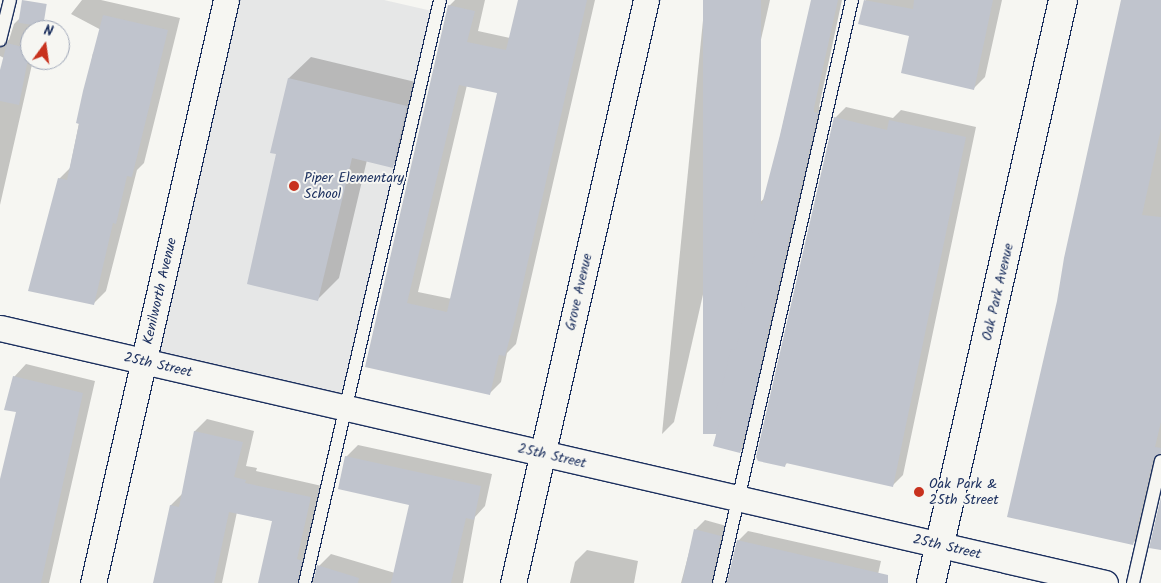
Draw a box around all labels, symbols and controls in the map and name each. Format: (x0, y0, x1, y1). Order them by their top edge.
north arrow (20, 20, 70, 70)
text: N (41, 20, 55, 43)
place label: Piper Elementary School (304, 170, 404, 202)
marker: Piper Elementary School (288, 180, 300, 192)
street label: Kenilworth Avenue (140, 236, 180, 346)
street label: Oak Park Avenue (979, 242, 1017, 342)
street label: Grove Avenue (562, 252, 596, 332)
street label: 25th Street (122, 349, 194, 381)
street label: 25th Street (516, 440, 588, 472)
place label: Oak Park & 25th Street (929, 476, 999, 508)
marker: Oak Park & 25th Street (913, 486, 925, 498)
street label: 25th Street (911, 531, 983, 563)

